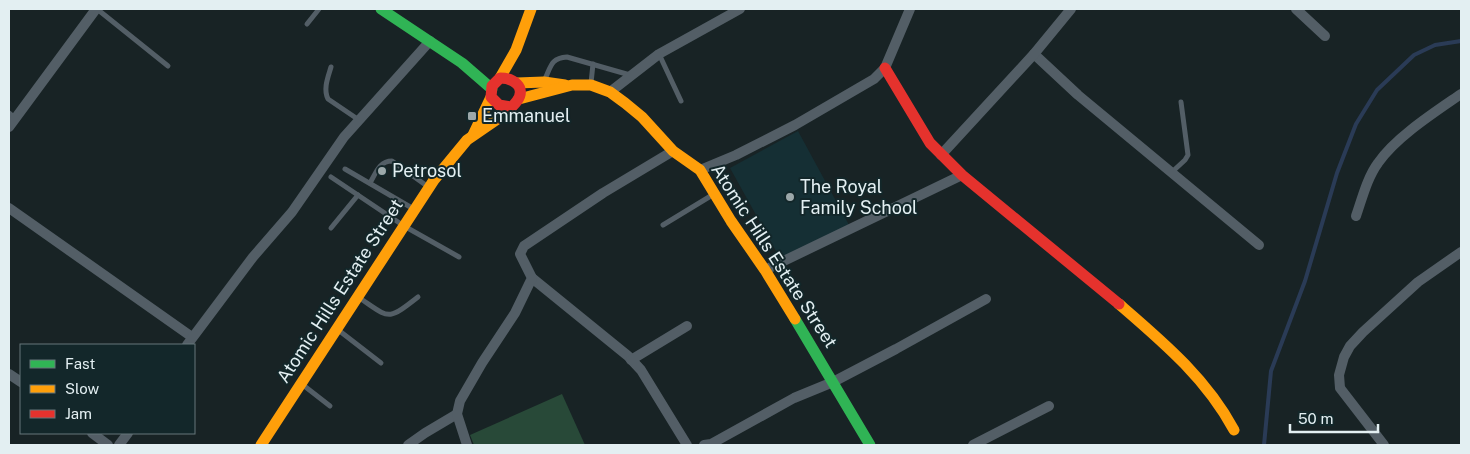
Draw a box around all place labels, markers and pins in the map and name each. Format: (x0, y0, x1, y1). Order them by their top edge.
place label: Emmanuel (482, 105, 570, 126)
marker: Emmanuel (466, 110, 478, 122)
place label: Petrosol (392, 160, 462, 181)
marker: Petrosol (376, 165, 388, 177)
place label: The Royal Family School (800, 176, 918, 218)
marker: The Royal Family School (784, 191, 796, 203)

